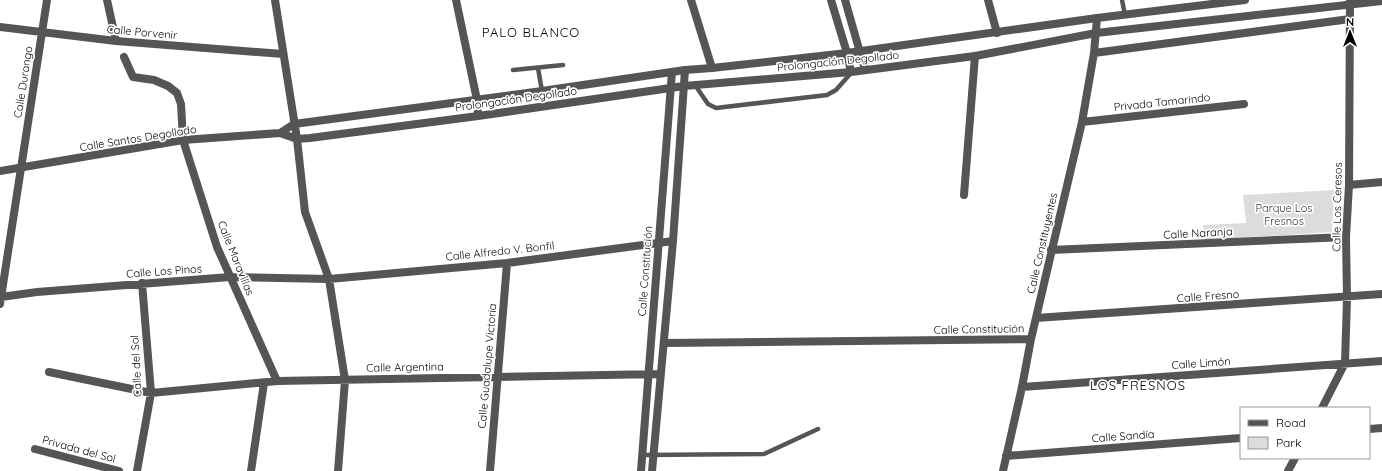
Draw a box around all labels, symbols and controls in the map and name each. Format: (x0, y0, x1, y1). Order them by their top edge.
north arrow (1330, 12, 1370, 52)
text: N (1346, 15, 1354, 29)
street label: Calle Porvenir (106, 22, 179, 42)
district label: PALO BLANCO (482, 24, 580, 40)
street label: Calle Durango (10, 45, 36, 119)
street label: Prolongación Degollado (776, 48, 900, 74)
street label: Prolongación Degollado (454, 83, 578, 114)
street label: Privada Tamarindo (1113, 90, 1211, 114)
street label: Calle Santos Degollado (79, 122, 198, 154)
street label: Calle Los Ceresos (1329, 162, 1345, 252)
street label: Calle Constituyentes (1024, 191, 1060, 295)
park label: Parque Los Fresnos (1256, 201, 1312, 228)
street label: Calle Maravillas (215, 219, 257, 297)
street label: Calle Naranja (1163, 224, 1233, 242)
street label: Calle Constitución (635, 225, 655, 317)
street label: Calle Alfredo V. Bonfil (445, 238, 555, 264)
street label: Calle Los Pinos (126, 261, 202, 281)
street label: Calle Fresno (1176, 287, 1240, 305)
street label: Calle Guadalupe Victoria (475, 303, 499, 429)
street label: Calle Constitución (934, 321, 1024, 337)
street label: Calle del Sol (127, 335, 145, 397)
street label: Calle Limón (1171, 354, 1231, 372)
street label: Calle Argentina (366, 359, 444, 375)
district label: LOS FRESNOS (1090, 377, 1186, 393)
legend (1240, 407, 1370, 459)
text: Road (1276, 415, 1306, 430)
street label: Calle Sandía (1091, 427, 1155, 445)
street label: Privada del Sol (41, 432, 117, 466)
text: Park (1276, 435, 1301, 450)

